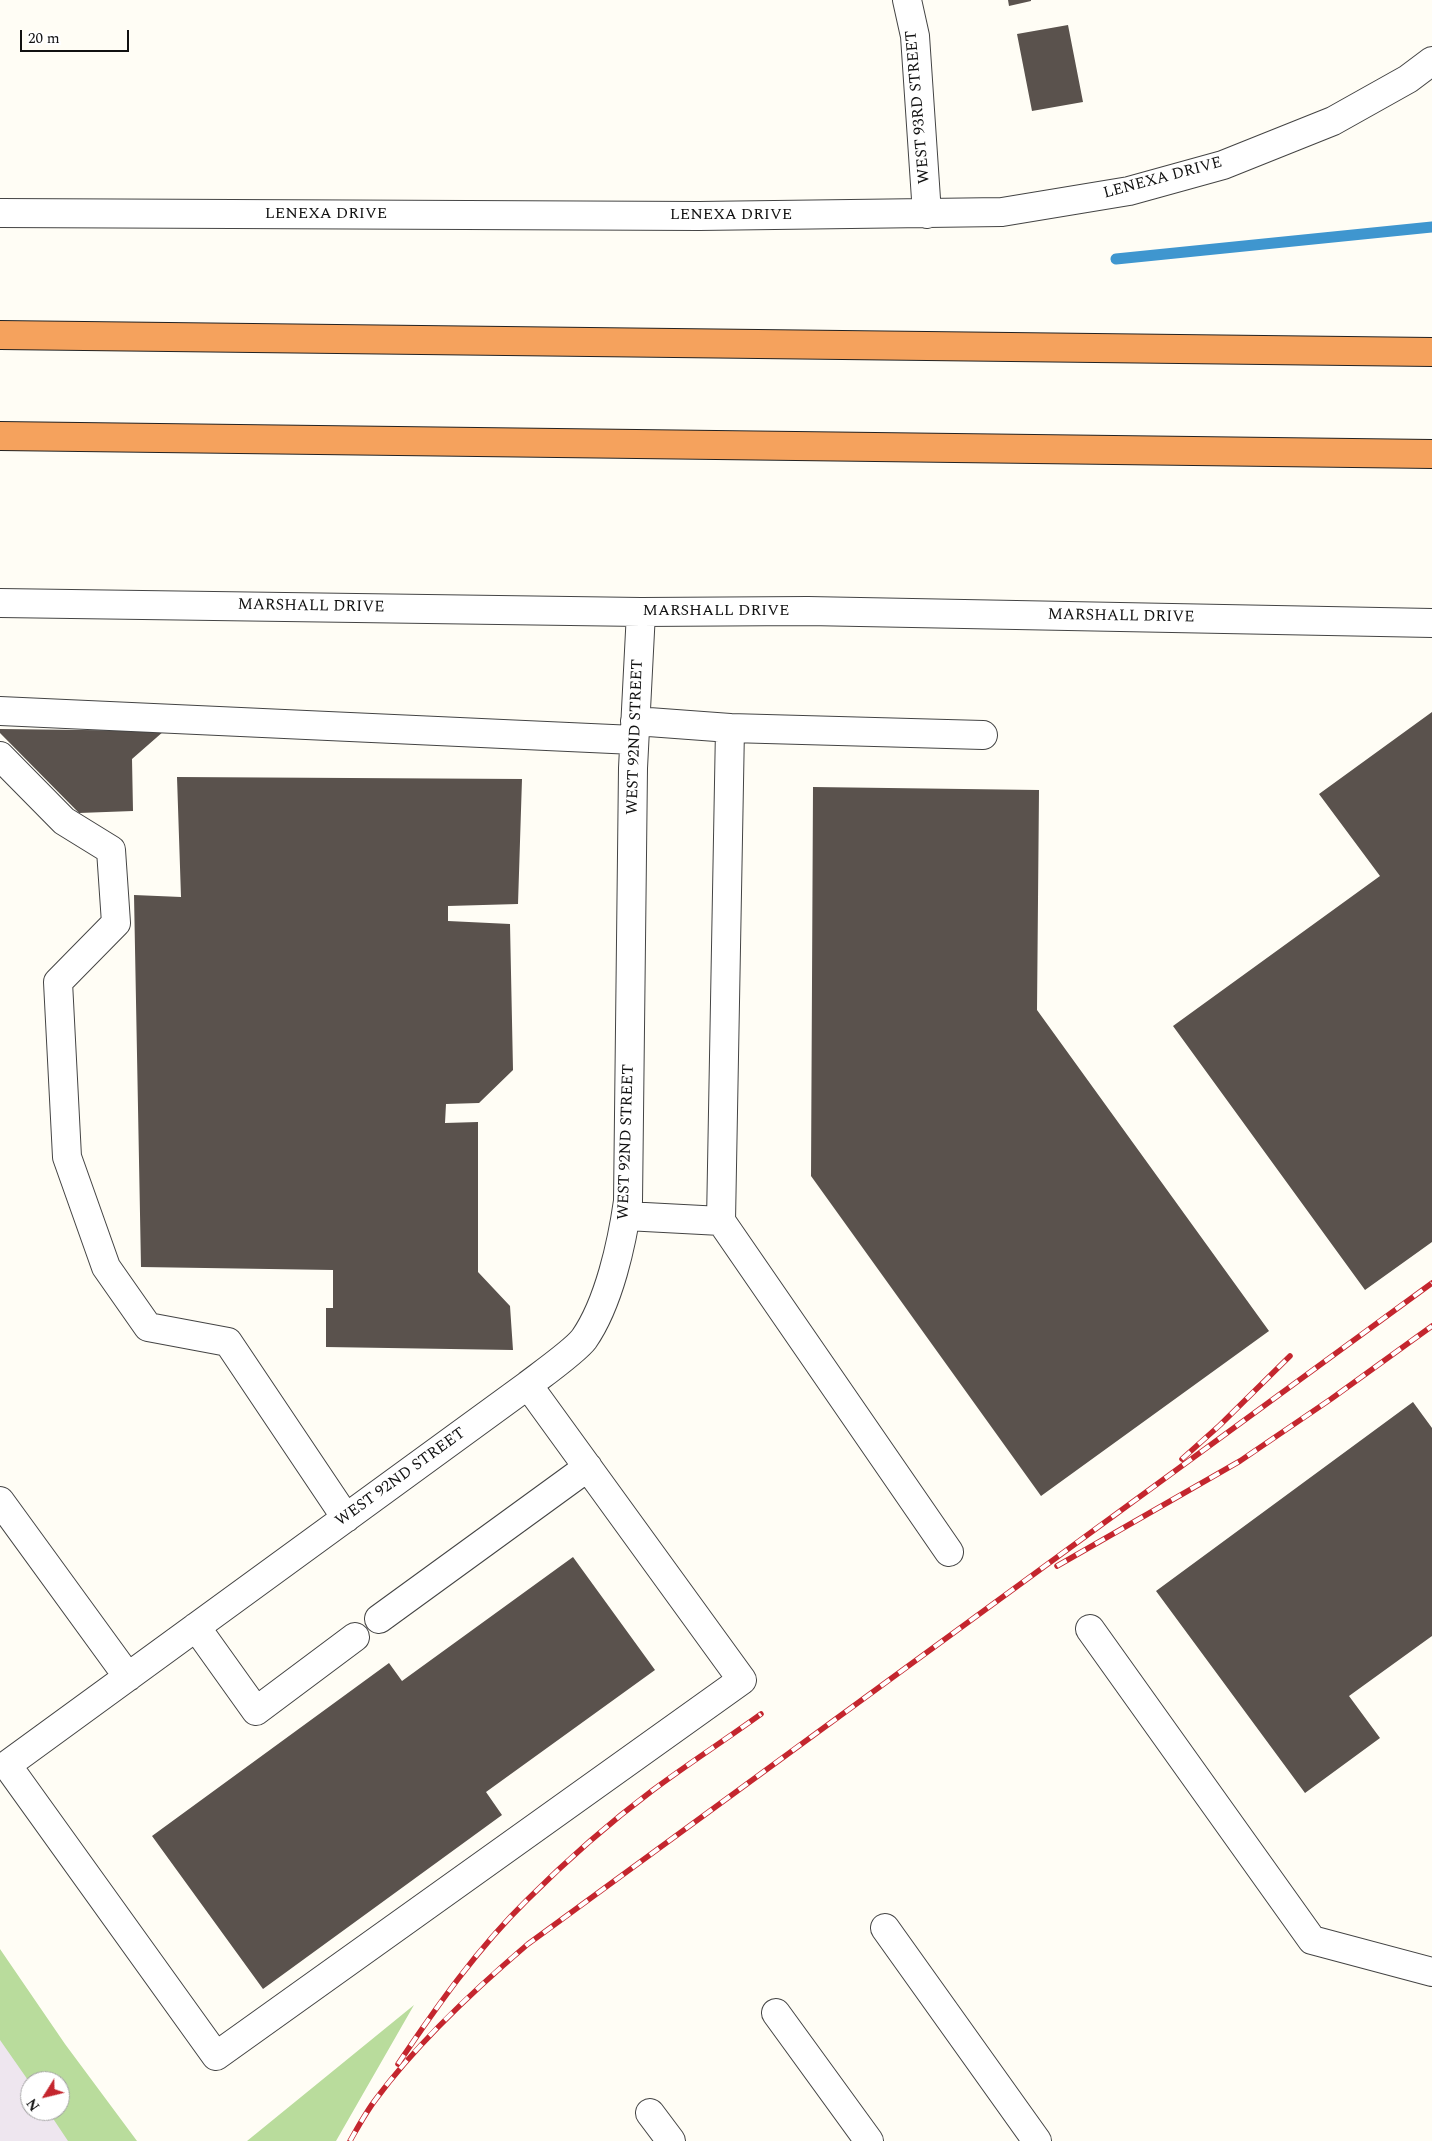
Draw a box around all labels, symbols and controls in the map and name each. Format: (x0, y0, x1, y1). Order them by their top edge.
scale bar (22, 20, 131, 52)
text: 20 m (28, 27, 60, 50)
street label: WEST 93RD STREET (903, 30, 935, 184)
street label: LENEXA DRIVE (1101, 154, 1225, 204)
street label: LENEXA DRIVE (265, 205, 387, 225)
street label: LENEXA DRIVE (670, 206, 792, 226)
street label: MARSHALL DRIVE (237, 596, 385, 618)
street label: MARSHALL DRIVE (643, 602, 789, 622)
street label: MARSHALL DRIVE (1047, 606, 1195, 628)
street label: WEST 92ND STREET (624, 659, 648, 815)
street label: WEST 92ND STREET (615, 1064, 639, 1220)
street label: WEST 92ND STREET (332, 1424, 470, 1532)
north arrow (20, 2071, 70, 2121)
text: N (21, 2094, 45, 2115)

